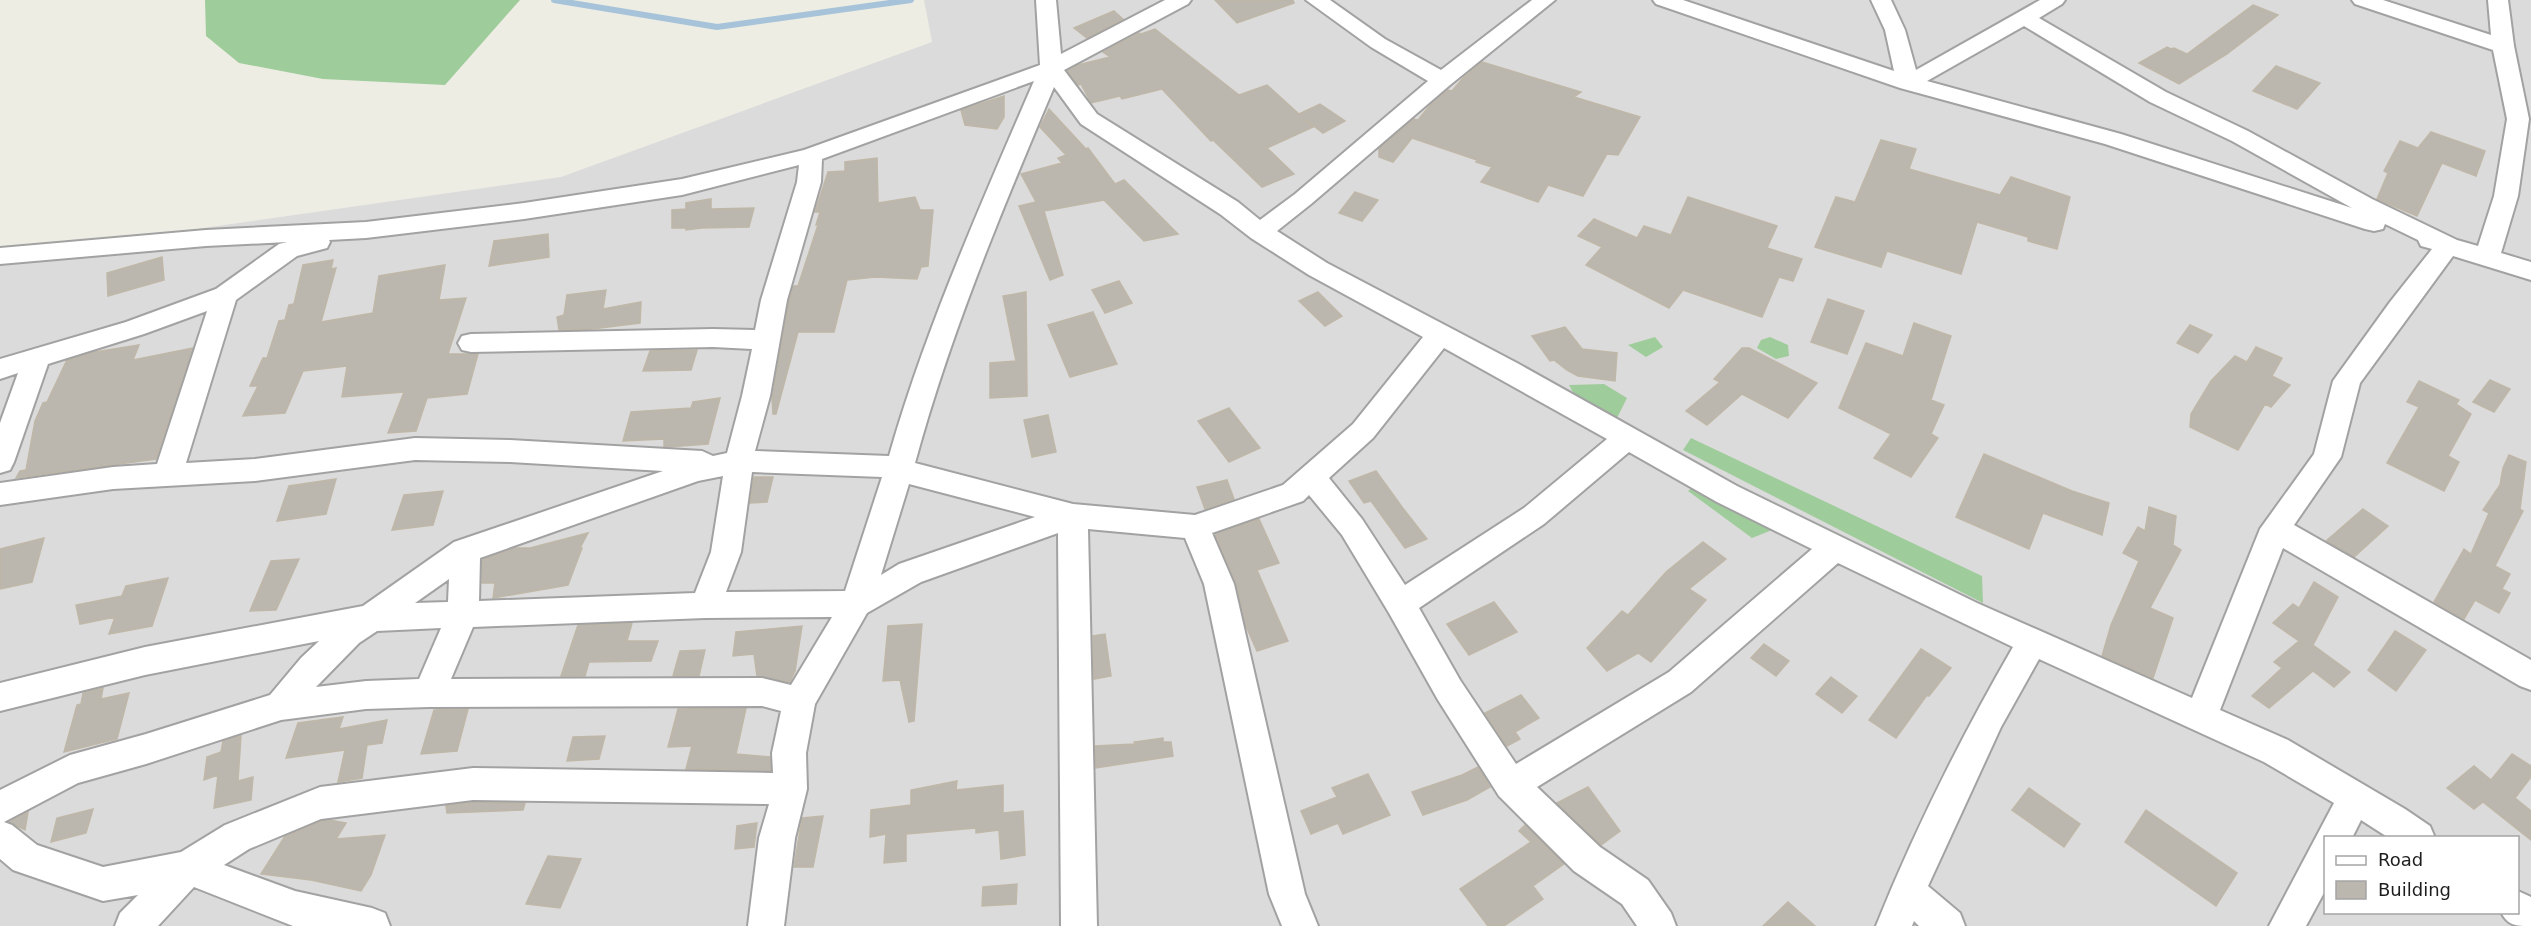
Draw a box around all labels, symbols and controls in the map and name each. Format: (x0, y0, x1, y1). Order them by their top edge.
legend (2324, 836, 2519, 914)
text: Road (2378, 849, 2423, 870)
text: Building (2378, 879, 2451, 900)

